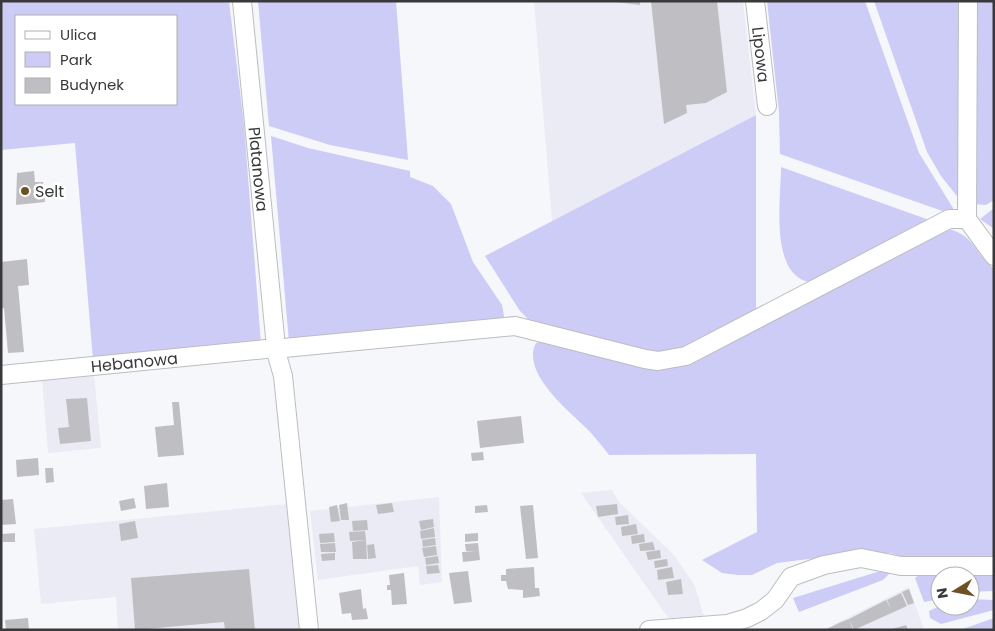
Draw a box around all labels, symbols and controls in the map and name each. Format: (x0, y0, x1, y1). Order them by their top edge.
legend (15, 15, 178, 105)
text: Ulica (60, 24, 97, 45)
street label: Lipowa (746, 26, 775, 84)
text: Park (60, 49, 92, 70)
text: Budynek (60, 74, 124, 95)
street label: Platanowa (242, 126, 274, 213)
place label: Selt (35, 180, 64, 203)
marker: Selt (19, 185, 31, 197)
street label: Hebanowa (90, 347, 179, 378)
north arrow (930, 566, 980, 616)
text: N (931, 586, 953, 600)

